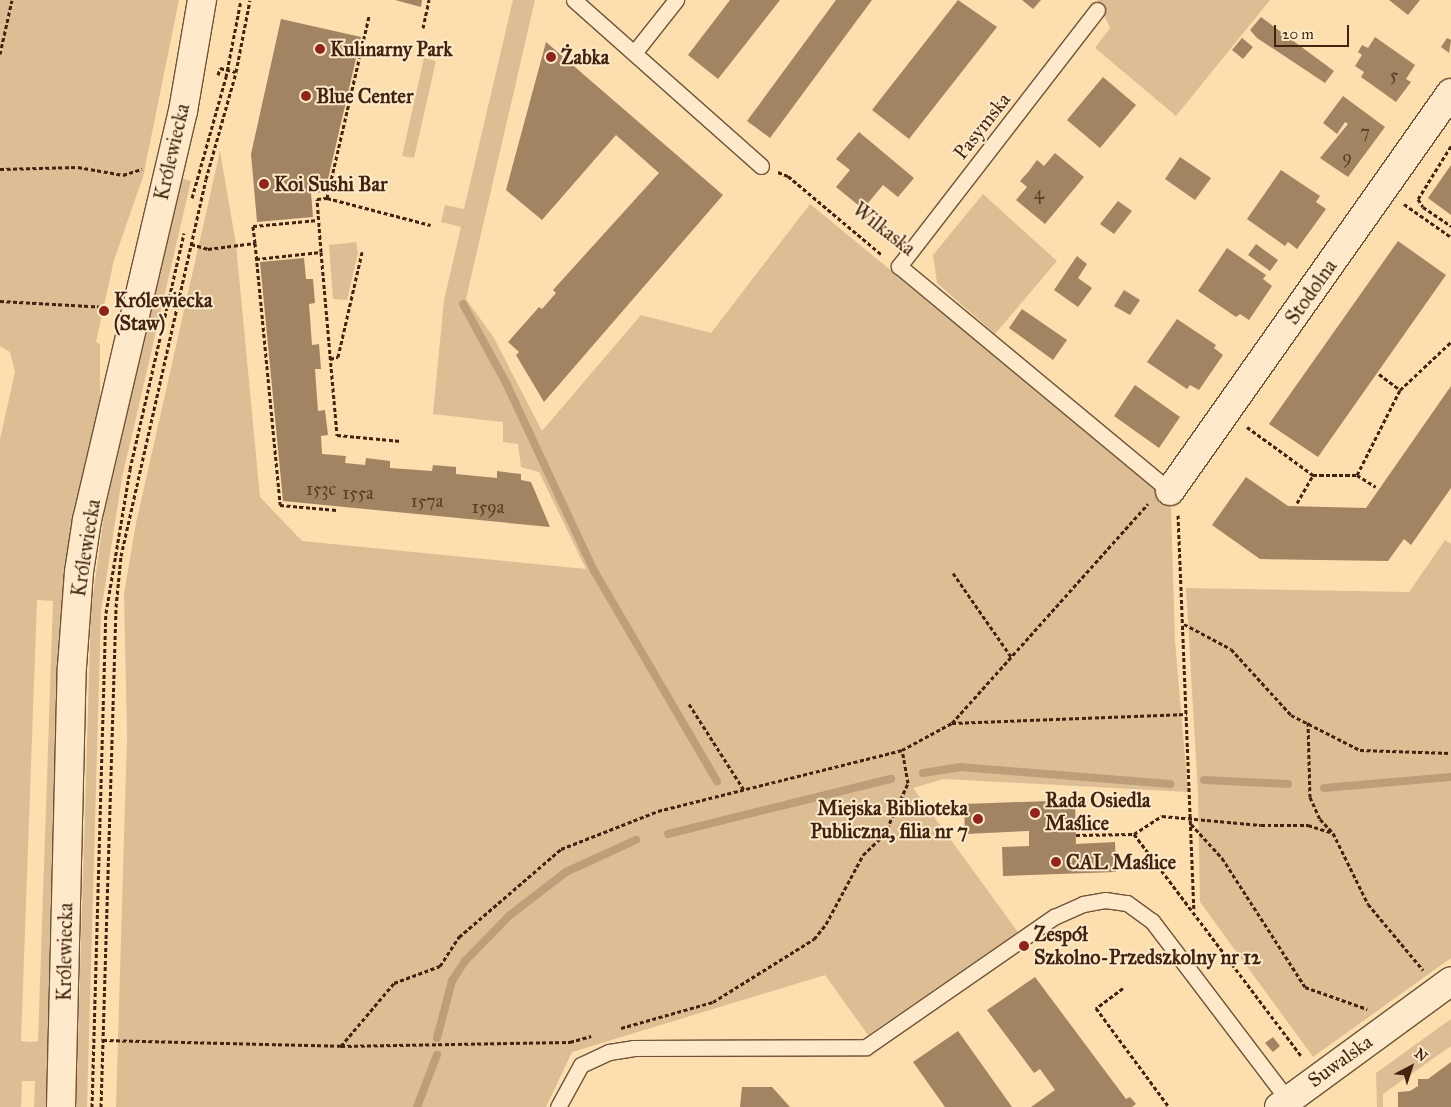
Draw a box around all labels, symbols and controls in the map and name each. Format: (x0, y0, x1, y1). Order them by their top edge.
scale bar (1276, 15, 1351, 47)
text: 20 m (1282, 25, 1314, 43)
place label: Kulinarny Park (330, 37, 452, 61)
marker: Kulinarny Park (314, 43, 326, 55)
place label: Żabka (561, 45, 609, 69)
marker: Żabka (545, 51, 557, 63)
house number: 5 (1390, 64, 1398, 86)
place label: Blue Center (316, 84, 413, 108)
street label: Pasymska (949, 88, 1015, 164)
marker: Blue Center (300, 90, 312, 102)
street label: Królewiecka (149, 101, 195, 203)
house number: 7 (1360, 121, 1370, 143)
house number: 9 (1342, 146, 1352, 168)
place label: Koi Sushi Bar (274, 172, 387, 196)
marker: Koi Sushi Bar (258, 178, 270, 190)
house number: 4 (1034, 182, 1044, 204)
street label: Wilkaska (848, 197, 920, 261)
street label: Stodolna (1280, 255, 1342, 329)
place label: Królewiecka (Staw) (114, 288, 212, 335)
marker: Królewiecka (Staw) (98, 305, 110, 317)
house number: 153c (306, 478, 336, 500)
house number: 155a (342, 482, 374, 504)
house number: 157a (411, 490, 443, 512)
house number: 159a (472, 496, 504, 518)
street label: Królewiecka (66, 498, 106, 598)
place label: Rada Osiedla Maślice (1045, 789, 1150, 836)
place label: Miejska Biblioteka Publiczna, filia nr 7 (810, 796, 968, 843)
marker: Rada Osiedla Maślice (1029, 807, 1041, 819)
marker: Miejska Biblioteka Publiczna, filia nr 7 (972, 813, 984, 825)
place label: CAL Maślice (1066, 850, 1176, 874)
marker: CAL Maślice (1050, 856, 1062, 868)
street label: Królewiecka (52, 903, 78, 1001)
place label: Zespół Szkolno-Przedszkolny nr 12 (1034, 922, 1261, 969)
marker: Zespół Szkolno-Przedszkolny nr 12 (1018, 940, 1030, 952)
street label: Suwalska (1303, 1030, 1377, 1092)
north arrow (1386, 1042, 1436, 1092)
text: N (1411, 1045, 1431, 1065)

